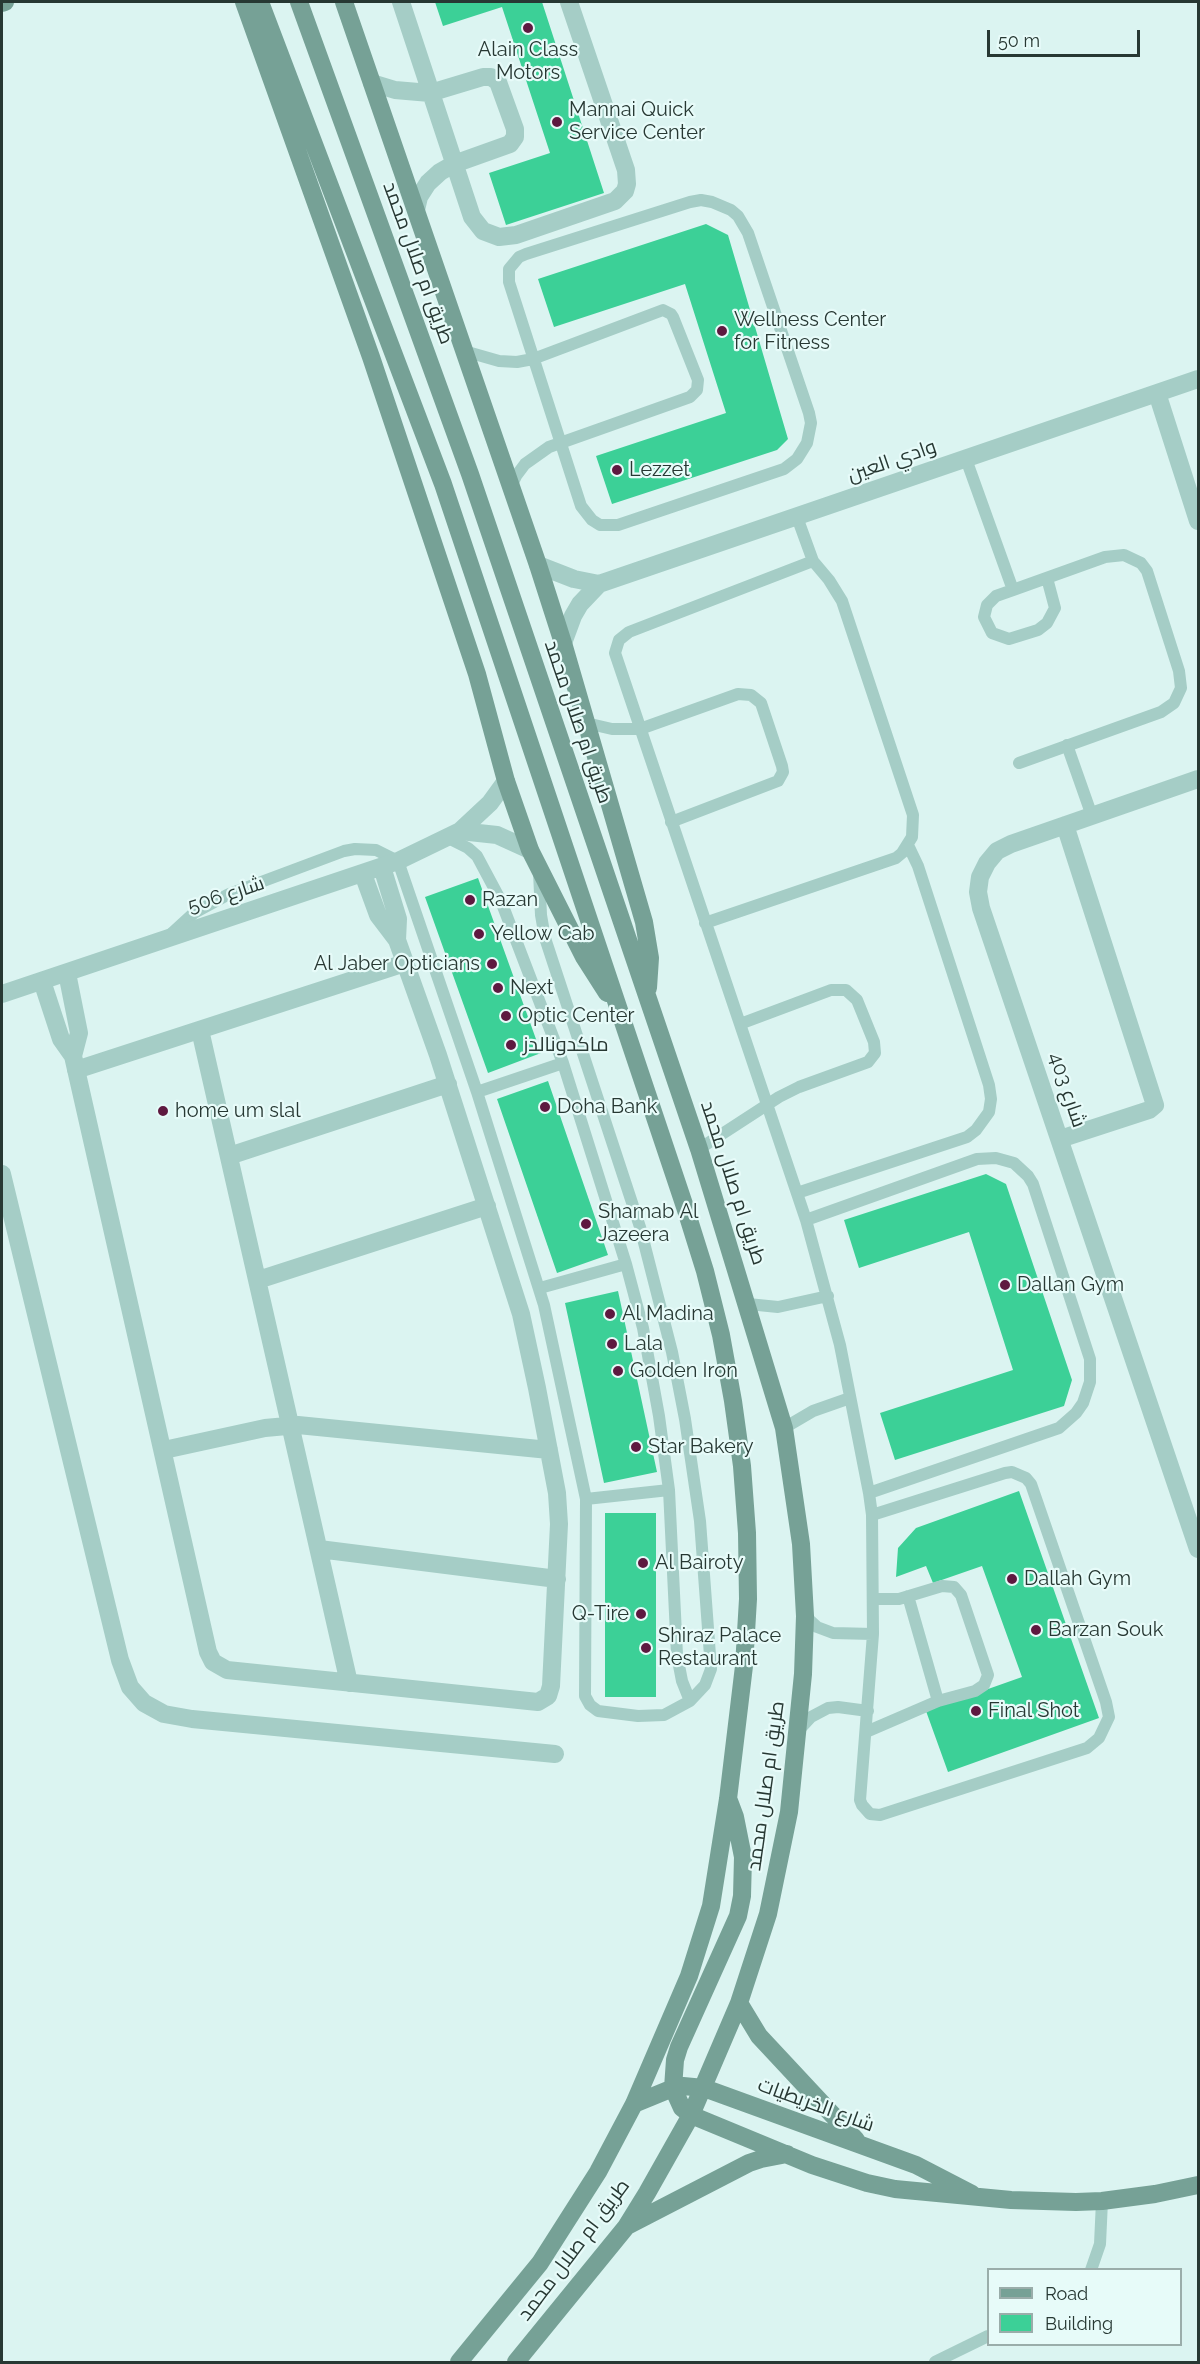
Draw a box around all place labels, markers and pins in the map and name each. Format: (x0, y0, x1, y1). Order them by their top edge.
marker: Alain Class Motors (521, 21, 535, 35)
place label: Alain Class Motors (478, 38, 578, 85)
place label: Mannai Quick Service Center (569, 98, 705, 145)
marker: Mannai Quick Service Center (550, 115, 564, 129)
place label: Wellness Center for Fitness (734, 308, 886, 355)
marker: Wellness Center for Fitness (715, 324, 729, 338)
place label: Lezzet (629, 458, 690, 482)
marker: Lezzet (610, 463, 624, 477)
place label: Razan (482, 888, 538, 912)
marker: Razan (463, 893, 477, 907)
place label: Yellow Cab (491, 922, 595, 946)
marker: Yellow Cab (472, 927, 486, 941)
place label: Al Jaber Opticians (314, 952, 480, 976)
marker: Al Jaber Opticians (485, 957, 499, 971)
place label: Next (510, 976, 553, 1000)
marker: Next (491, 981, 505, 995)
place label: Optic Center (518, 1004, 635, 1028)
marker: Optic Center (499, 1009, 513, 1023)
place label: ماكدونالدز (523, 1033, 609, 1057)
marker: ماكدونالدز (504, 1038, 518, 1052)
place label: Doha Bank (557, 1095, 657, 1119)
place label: home um slal (175, 1099, 301, 1123)
marker: Doha Bank (538, 1100, 552, 1114)
marker: home um slal (156, 1104, 170, 1118)
place label: Shamab Al Jazeera (598, 1200, 698, 1247)
marker: Shamab Al Jazeera (579, 1217, 593, 1231)
place label: Dallan Gym (1017, 1273, 1124, 1297)
marker: Dallan Gym (998, 1278, 1012, 1292)
place label: Al Madina (622, 1302, 714, 1326)
marker: Al Madina (603, 1307, 617, 1321)
place label: Lala (624, 1332, 663, 1356)
marker: Lala (605, 1337, 619, 1351)
place label: Golden Iron (630, 1359, 738, 1383)
marker: Golden Iron (611, 1364, 625, 1378)
place label: Star Bakery (648, 1435, 754, 1459)
marker: Star Bakery (629, 1440, 643, 1454)
place label: Al Bairoty (655, 1551, 744, 1575)
marker: Al Bairoty (636, 1556, 650, 1570)
place label: Dallah Gym (1024, 1567, 1131, 1591)
marker: Dallah Gym (1005, 1572, 1019, 1586)
place label: Q-Tire (572, 1602, 629, 1626)
marker: Q-Tire (634, 1607, 648, 1621)
place label: Barzan Souk (1048, 1618, 1163, 1642)
marker: Barzan Souk (1029, 1623, 1043, 1637)
place label: Shiraz Palace Restaurant (658, 1624, 781, 1671)
marker: Shiraz Palace Restaurant (639, 1641, 653, 1655)
place label: Final Shot (988, 1699, 1079, 1723)
marker: Final Shot (969, 1704, 983, 1718)

